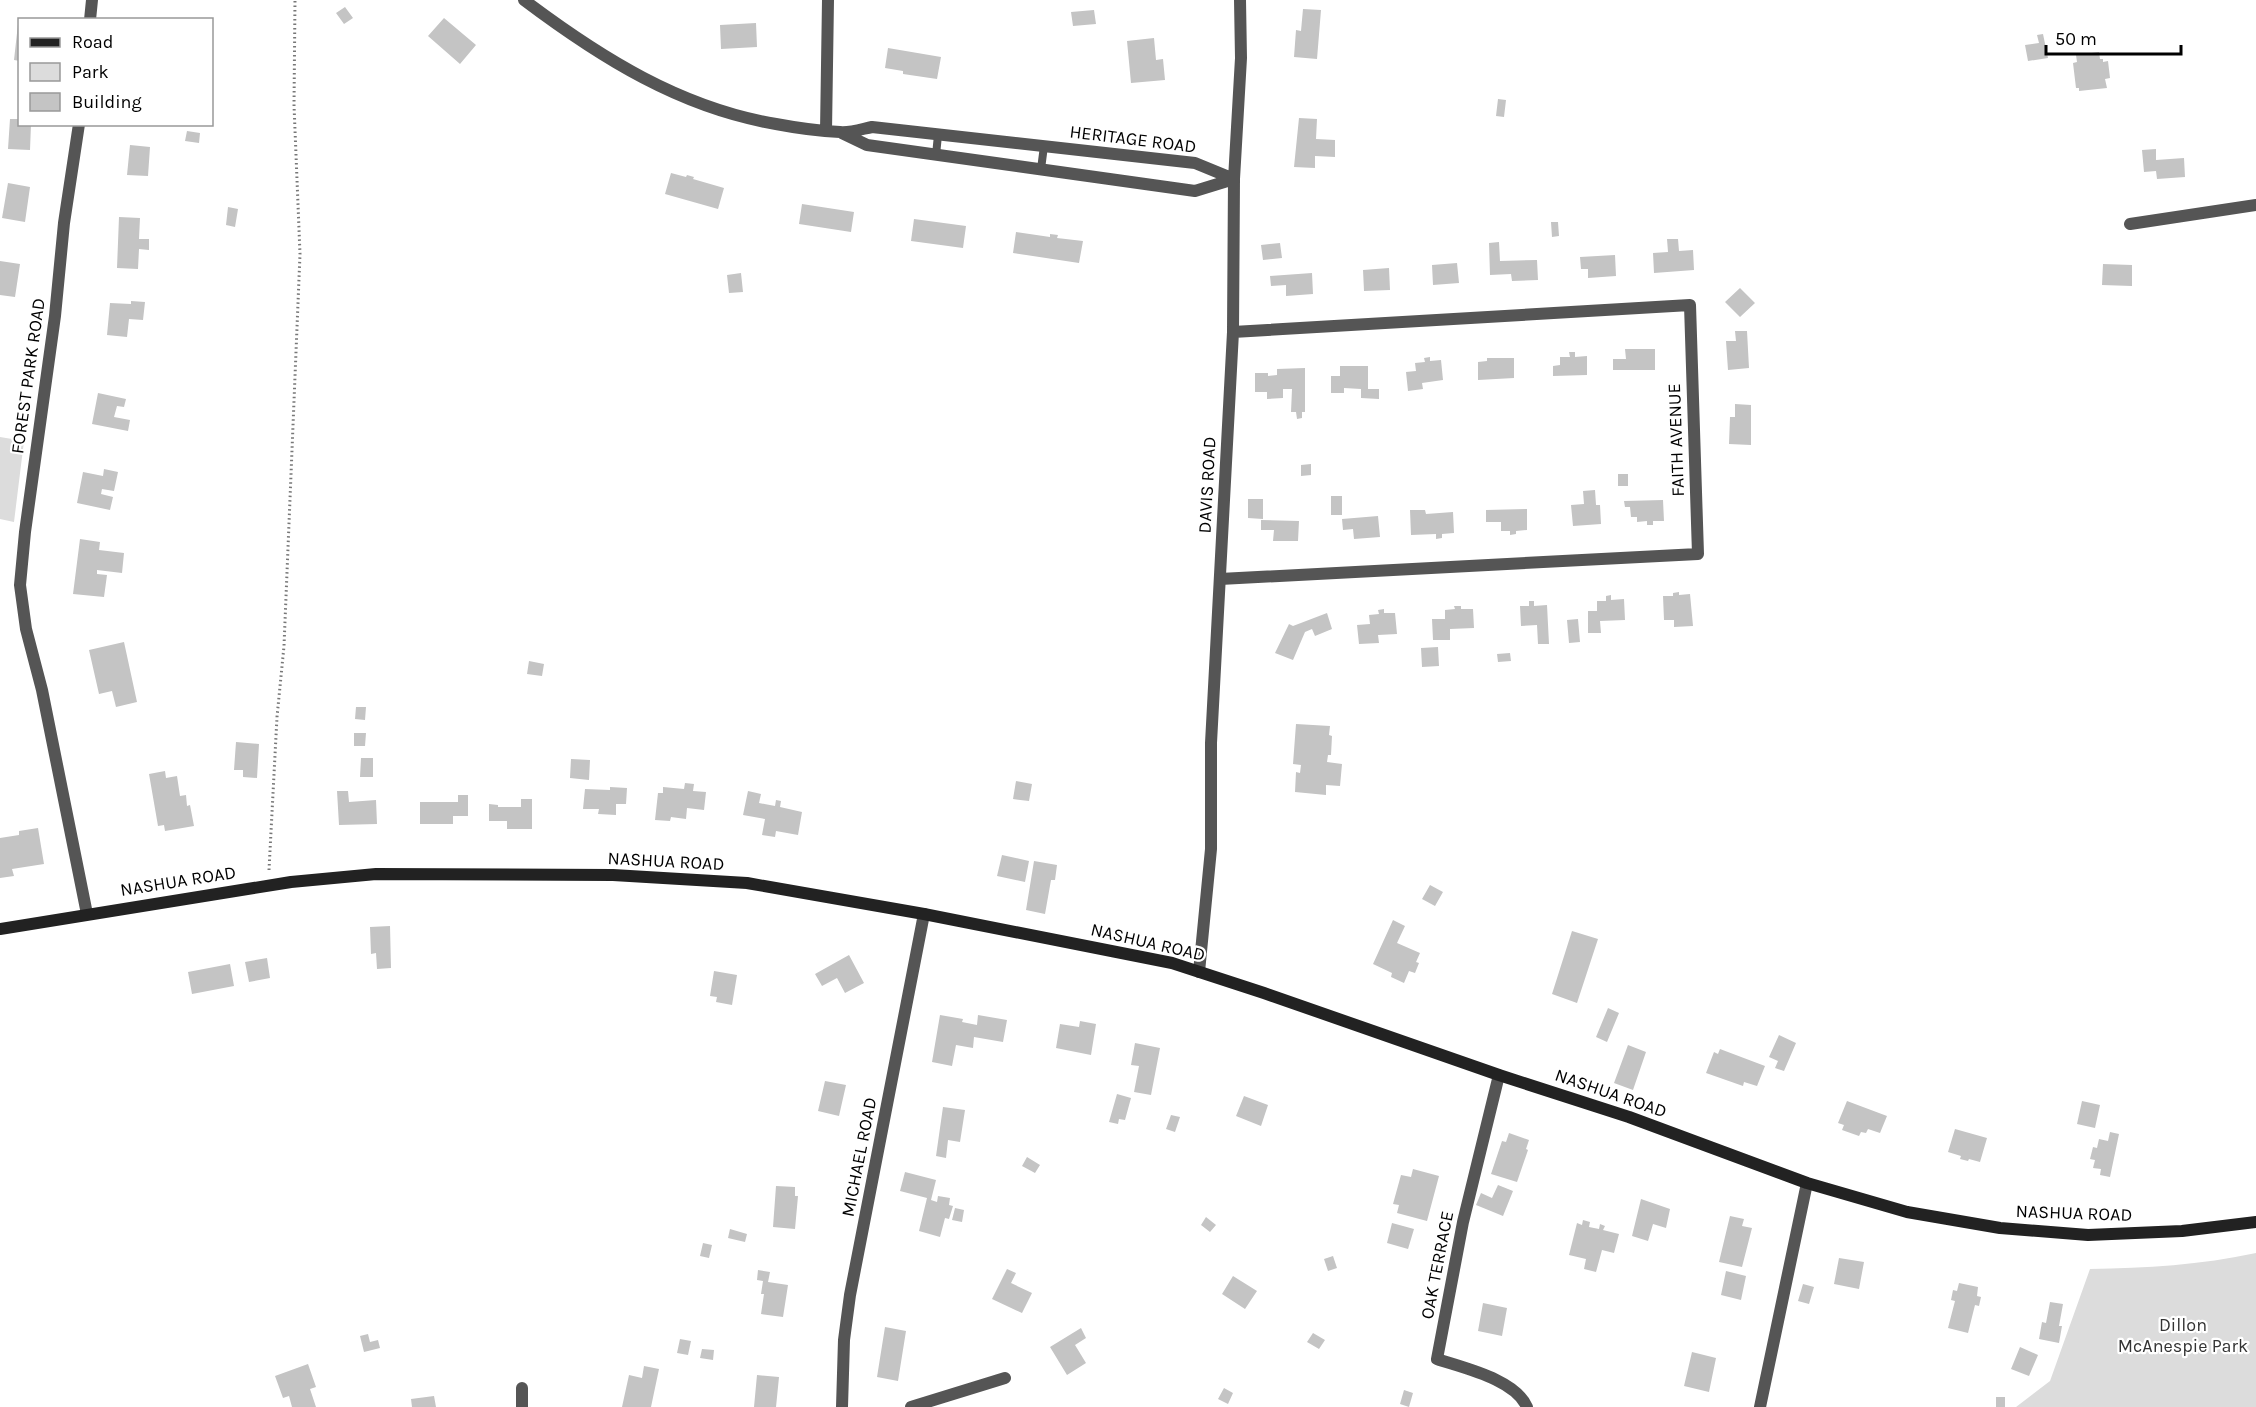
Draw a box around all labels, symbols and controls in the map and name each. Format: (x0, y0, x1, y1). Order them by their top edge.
legend (18, 18, 213, 126)
scale bar (2046, 18, 2181, 56)
text: 50 m (2055, 28, 2097, 50)
text: Road (72, 31, 113, 53)
text: Park (72, 61, 109, 83)
text: Building (72, 91, 142, 113)
street label: HERITAGE ROAD (1068, 120, 1198, 158)
street label: FOREST PARK ROAD (6, 297, 50, 455)
street label: FAITH AVENUE (1663, 383, 1689, 497)
street label: DAVIS ROAD (1193, 436, 1221, 534)
street label: NASHUA ROAD (607, 847, 725, 875)
street label: NASHUA ROAD (119, 861, 237, 901)
street label: NASHUA ROAD (1089, 918, 1207, 966)
street label: NASHUA ROAD (1552, 1064, 1670, 1122)
street label: MICHAEL ROAD (837, 1095, 881, 1219)
street label: NASHUA ROAD (2015, 1200, 2133, 1226)
street label: OAK TERRACE (1416, 1209, 1458, 1321)
park label: Dillon McAnespie Park (2118, 1314, 2248, 1357)

